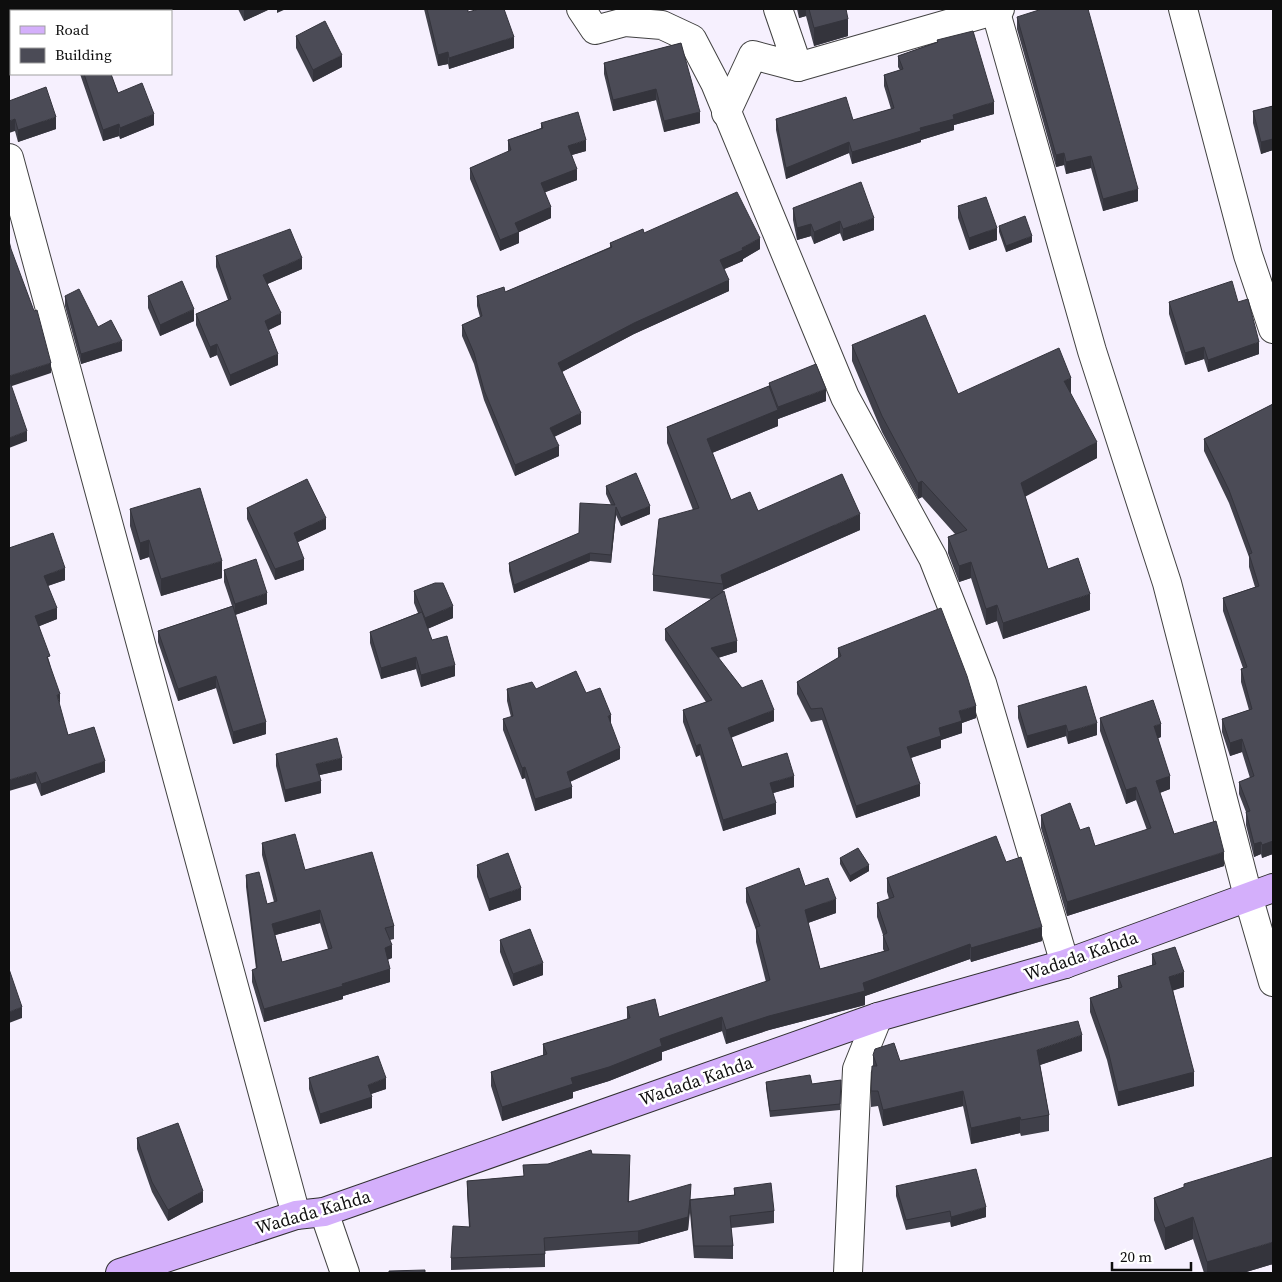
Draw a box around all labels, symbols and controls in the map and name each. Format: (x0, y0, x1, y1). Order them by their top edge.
legend (10, 10, 172, 75)
text: Road (55, 19, 89, 40)
text: Building (55, 44, 112, 65)
street label: Wadada Kahda (1021, 924, 1142, 987)
street label: Wadada Kahda (636, 1049, 757, 1112)
street label: Wadada Kahda (252, 1183, 374, 1240)
scale bar (1112, 1240, 1191, 1272)
text: 20 m (1120, 1246, 1152, 1267)

